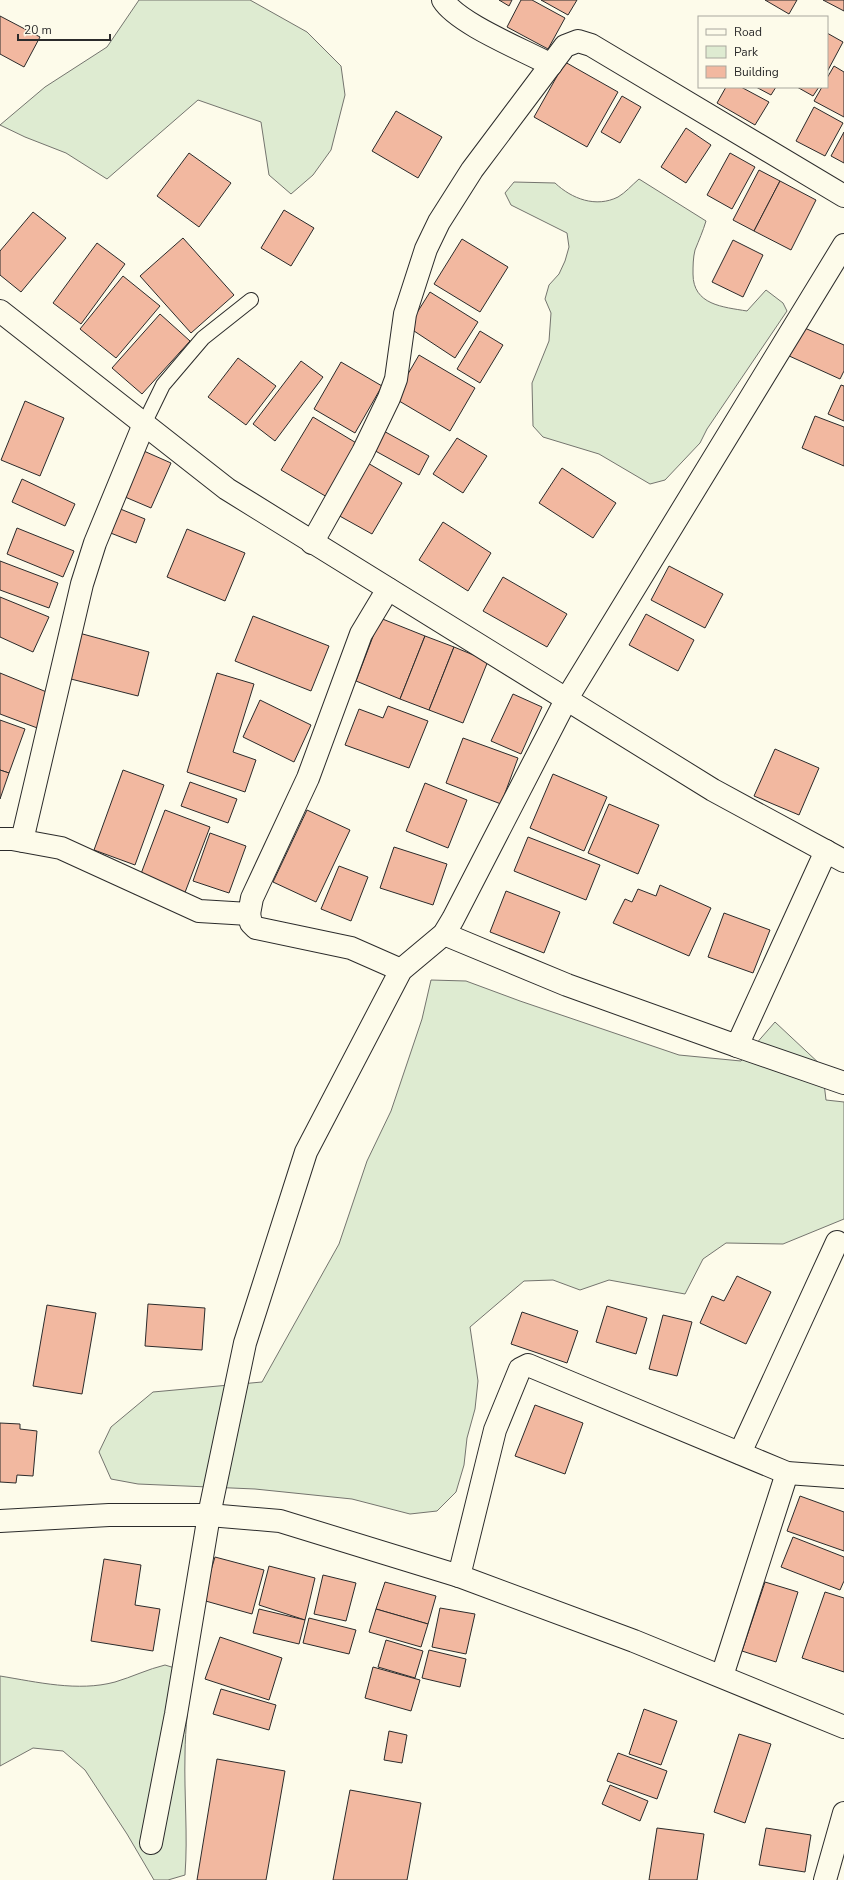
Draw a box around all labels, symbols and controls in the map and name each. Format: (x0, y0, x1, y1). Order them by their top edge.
scale bar (18, 16, 110, 42)
legend (698, 16, 828, 88)
text: 20 m (24, 22, 52, 38)
text: Road (734, 24, 762, 40)
text: Park (734, 44, 759, 60)
text: Building (734, 64, 779, 80)

